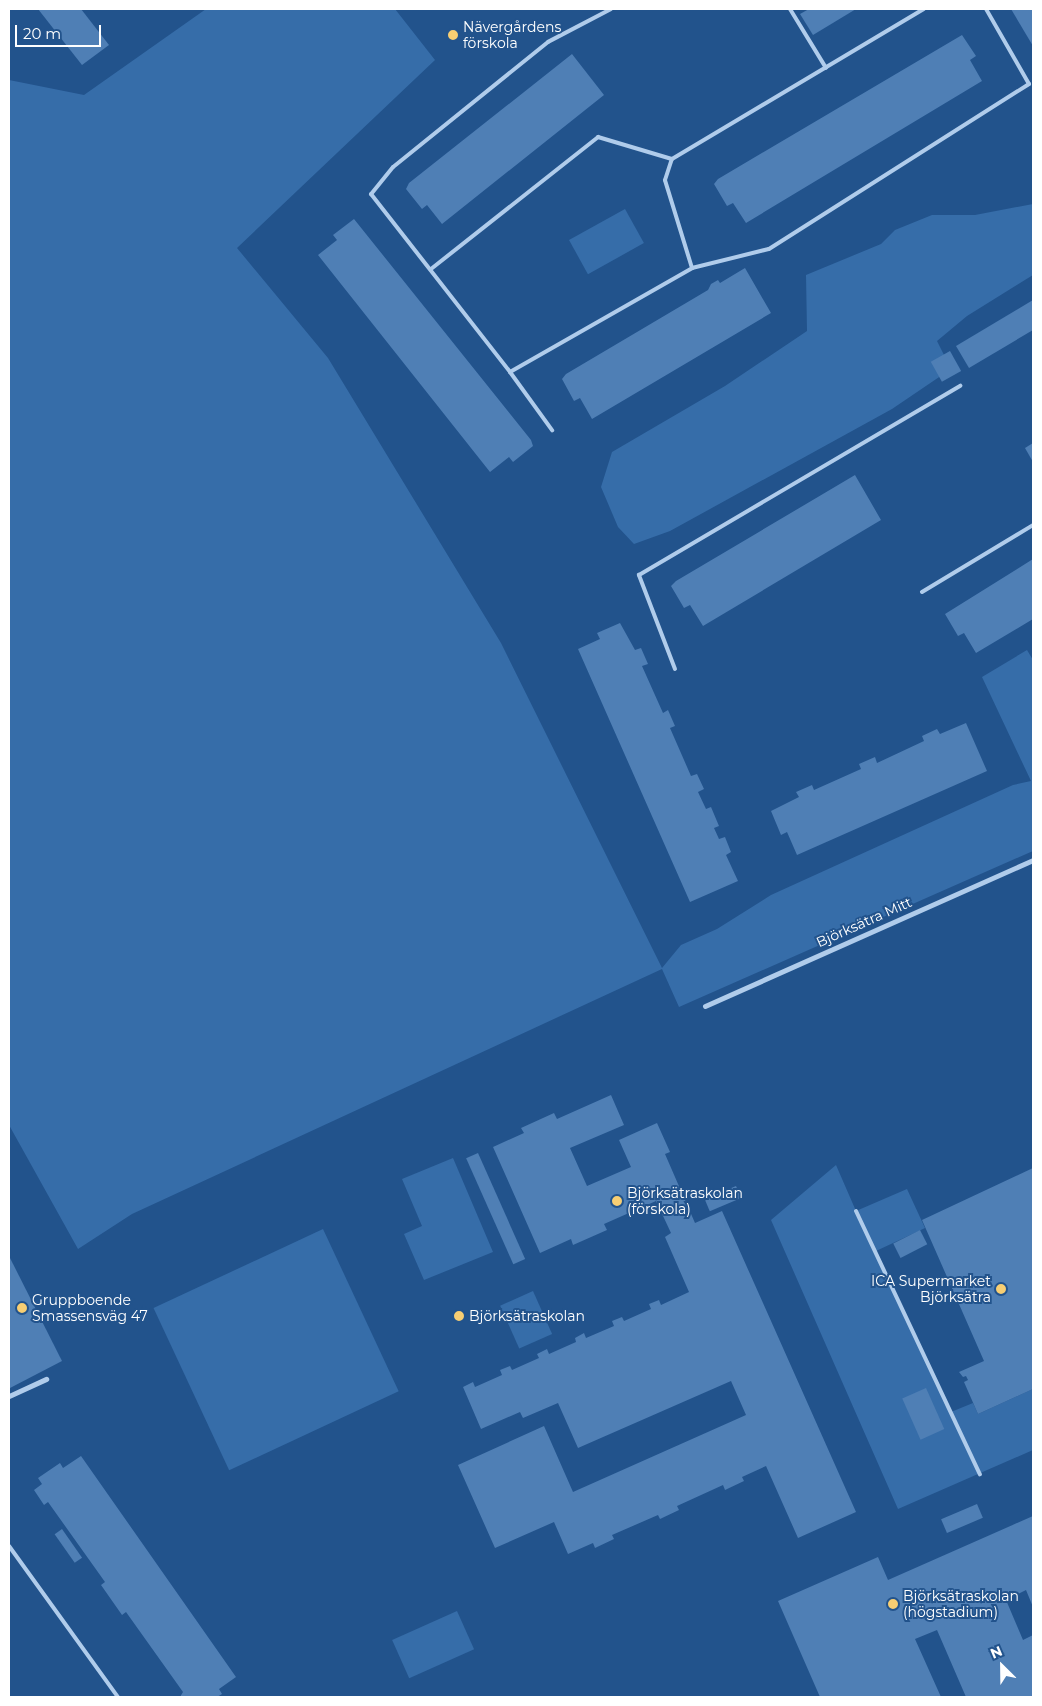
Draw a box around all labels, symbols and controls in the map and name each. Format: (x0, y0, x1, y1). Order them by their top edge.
scale bar (18, 15, 104, 47)
place label: Nävergårdens förskola (463, 19, 561, 52)
text: 20 m (23, 24, 61, 43)
marker: Nävergårdens förskola (447, 29, 459, 41)
street label: Björksätra Mitt (814, 893, 914, 951)
place label: Björksätraskolan (förskola) (627, 1185, 743, 1218)
marker: Björksätraskolan (förskola) (611, 1195, 623, 1207)
place label: ICA Supermarket Björksätra (871, 1273, 991, 1305)
marker: ICA Supermarket Björksätra (995, 1283, 1007, 1295)
place label: Gruppboende Smassensväg 47 (32, 1292, 148, 1324)
marker: Gruppboende Smassensväg 47 (16, 1302, 28, 1314)
place label: Björksätraskolan (469, 1308, 585, 1324)
marker: Björksätraskolan (453, 1310, 465, 1322)
place label: Björksätraskolan (högstadium) (903, 1588, 1019, 1620)
marker: Björksätraskolan (högstadium) (887, 1598, 899, 1610)
north arrow (977, 1641, 1027, 1691)
text: N (987, 1642, 1005, 1663)

